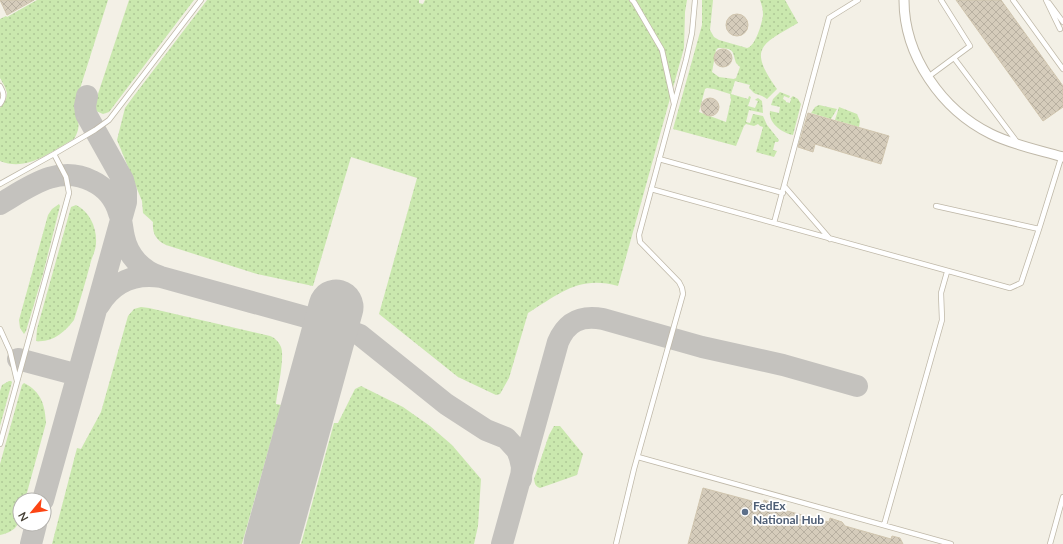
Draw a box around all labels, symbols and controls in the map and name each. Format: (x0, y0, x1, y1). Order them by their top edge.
north arrow (12, 492, 52, 532)
place label: FedEx National Hub (753, 498, 824, 527)
marker: FedEx National Hub (740, 507, 750, 517)
text: N (15, 510, 31, 524)

